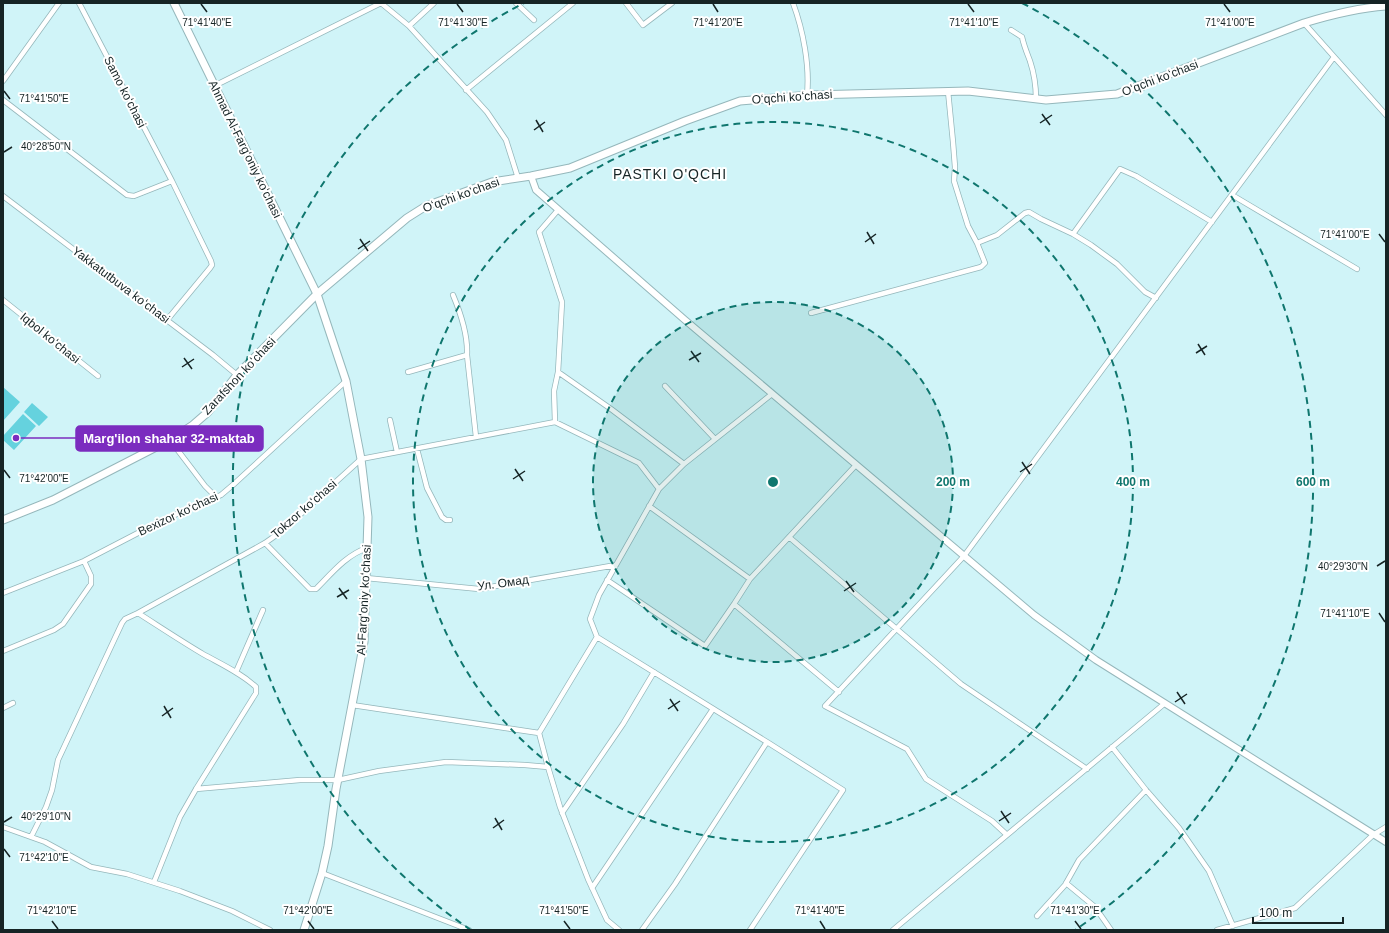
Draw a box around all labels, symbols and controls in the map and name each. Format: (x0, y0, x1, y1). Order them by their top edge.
text: 71°41'40"E (182, 17, 232, 28)
text: 71°41'30"E (438, 17, 488, 28)
text: 71°41'20"E (693, 17, 743, 28)
text: 71°41'10"E (949, 17, 999, 28)
text: 71°41'00"E (1205, 17, 1255, 28)
street label: Samo koʻchasi (101, 54, 149, 130)
street label: Oʻqchi koʻchasi (1120, 57, 1200, 99)
street label: Ahmad Al-Fargʻoniy koʻchasi (206, 78, 284, 220)
street label: Oʻqchi koʻchasi (751, 87, 833, 107)
text: 71°41'50"E (19, 93, 69, 104)
text: 40°28'50"N (21, 141, 71, 152)
district label: PASTKI O'QCHI (613, 166, 727, 182)
street label: Oʻqchi koʻchasi (421, 175, 501, 215)
text: 71°41'00"E (1320, 229, 1370, 240)
street label: Yakkatutbuva koʻchasi (69, 244, 173, 326)
street label: Iqbol koʻchasi (17, 310, 83, 366)
street label: Zarafshon koʻchasi (200, 334, 278, 418)
callout: Marg'ilon shahar 32-maktab (76, 426, 263, 451)
text: Marg'ilon shahar 32-maktab (83, 431, 255, 446)
text: 71°42'00"E (19, 473, 69, 484)
centre of rings (766, 475, 780, 489)
text: 200 m (936, 475, 970, 489)
text: 400 m (1116, 475, 1150, 489)
text: 600 m (1296, 475, 1330, 489)
street label: Tokzor koʻchasi (268, 477, 340, 541)
street label: Bexizor koʻchasi (136, 489, 220, 539)
street label: Al-Fargʻoniy koʻchasi (354, 544, 374, 656)
text: 40°29'30"N (1318, 561, 1368, 572)
street label: Ул. Омад (476, 572, 530, 594)
text: 71°41'10"E (1320, 608, 1370, 619)
text: 40°29'10"N (21, 811, 71, 822)
text: 71°42'10"E (19, 852, 69, 863)
scale bar (1253, 899, 1343, 925)
text: 71°42'10"E (27, 905, 77, 916)
text: 71°42'00"E (283, 905, 333, 916)
text: 71°41'50"E (539, 905, 589, 916)
text: 71°41'40"E (795, 905, 845, 916)
text: 71°41'30"E (1050, 905, 1100, 916)
text: 100 m (1259, 906, 1292, 920)

